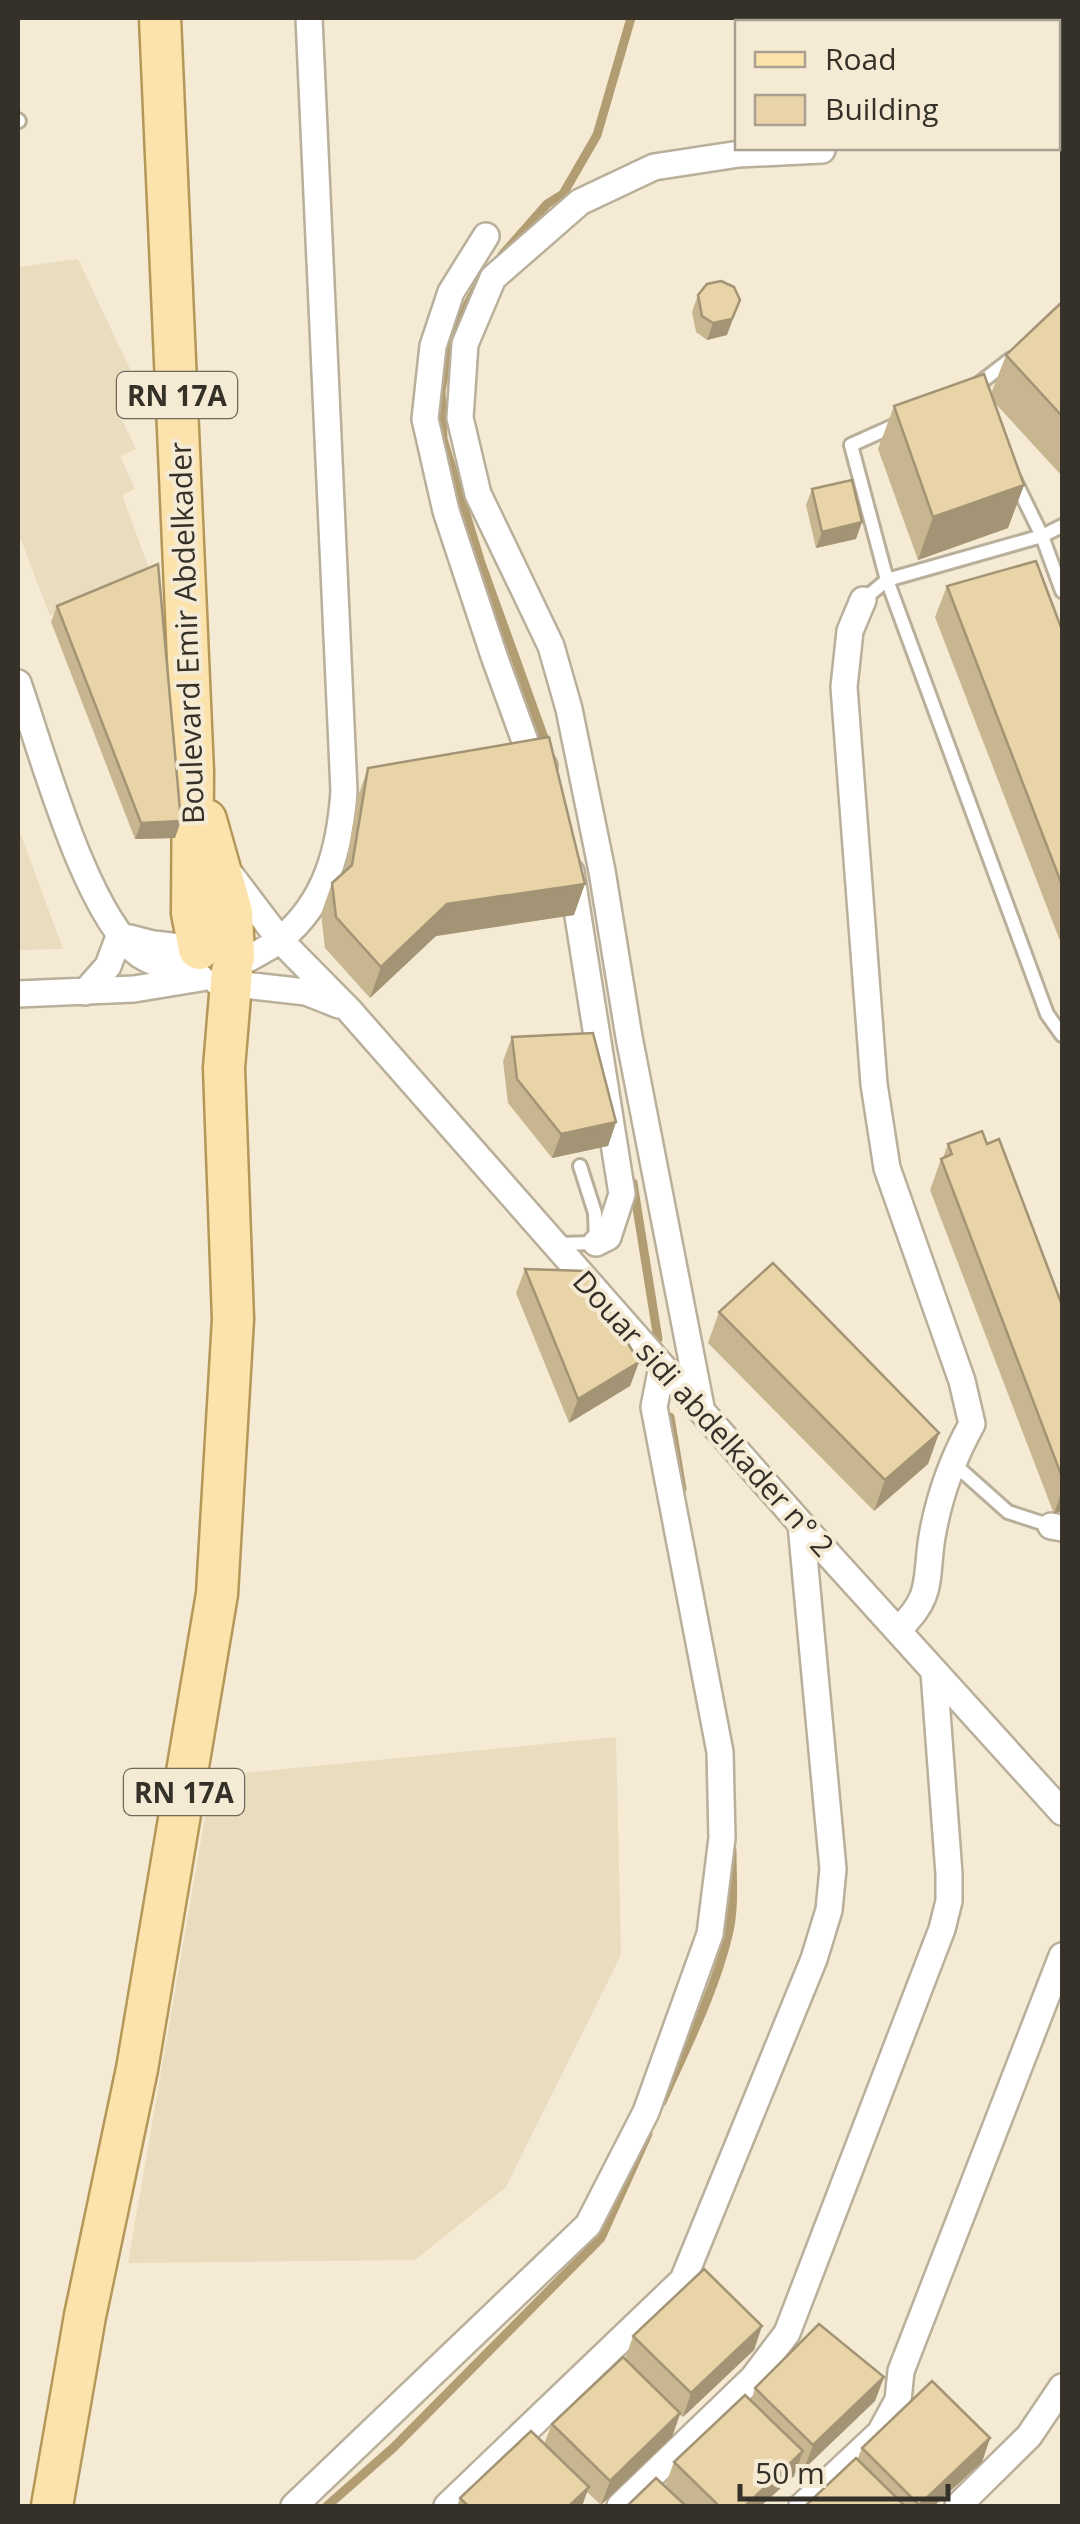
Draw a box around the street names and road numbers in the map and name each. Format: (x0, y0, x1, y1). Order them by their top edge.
road number: RN 17A (117, 372, 237, 418)
street label: Boulevard Emir Abdelkader (159, 441, 213, 825)
street label: Douar sidi abdelkader n° 2 (564, 1261, 844, 1565)
road number: RN 17A (124, 1769, 244, 1815)

